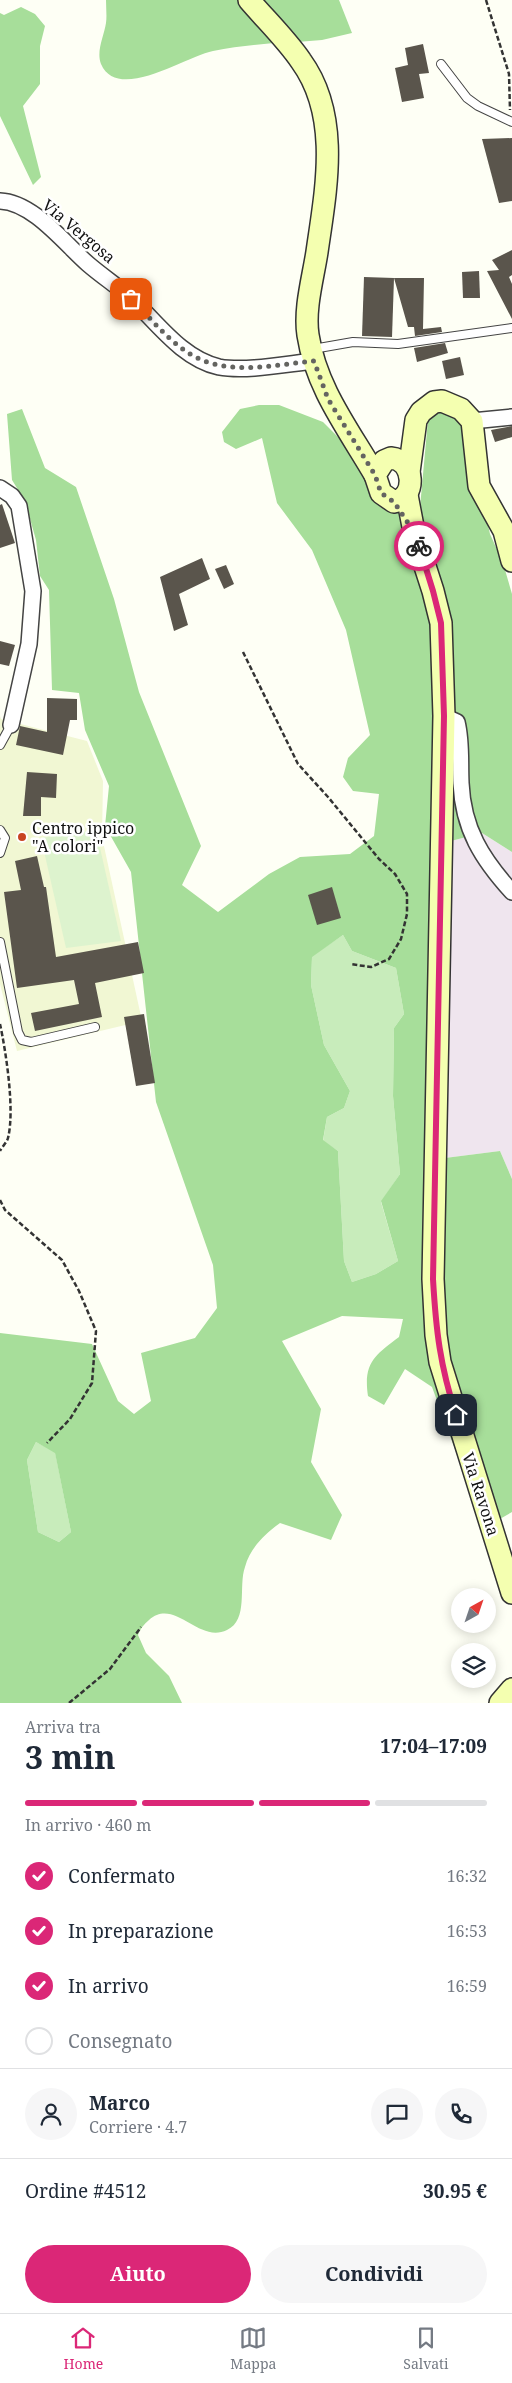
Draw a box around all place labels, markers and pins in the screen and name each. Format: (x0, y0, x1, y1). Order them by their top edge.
pin (110, 278, 152, 320)
place label: Centro ippico "A colori" (32, 817, 134, 857)
marker: Centro ippico "A colori" (16, 831, 28, 843)
pin (435, 1394, 477, 1436)

